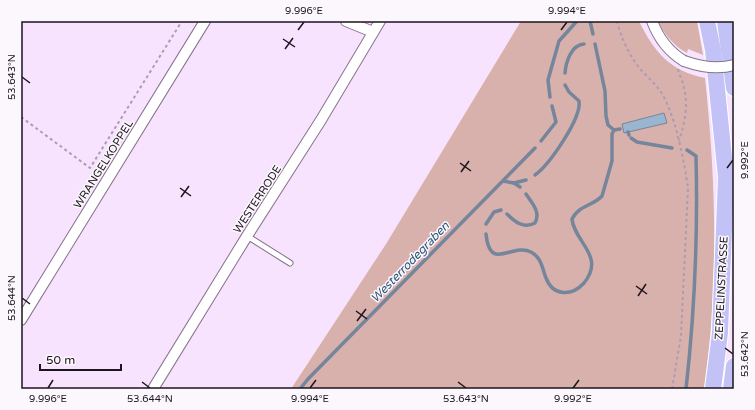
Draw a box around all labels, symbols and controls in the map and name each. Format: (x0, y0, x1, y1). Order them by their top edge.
text: 9.996°E (285, 5, 323, 17)
text: 9.994°E (548, 5, 586, 17)
text: 53.643°N (6, 54, 18, 100)
street label: WRANGELKOPPEL (71, 117, 136, 211)
text: 9.992°E (739, 141, 751, 179)
street label: WESTERRODE (231, 163, 284, 236)
water label: Westerrodegraben (368, 218, 453, 305)
street label: ZEPPELINSTRASSE (712, 236, 731, 340)
text: 53.644°N (6, 275, 18, 321)
text: 53.642°N (739, 331, 751, 377)
scale bar (40, 346, 121, 372)
text: 50 m (46, 353, 75, 367)
text: 9.996°E (29, 393, 67, 405)
text: 53.644°N (127, 393, 173, 405)
text: 9.994°E (291, 393, 329, 405)
text: 53.643°N (443, 393, 489, 405)
text: 9.992°E (554, 393, 592, 405)

